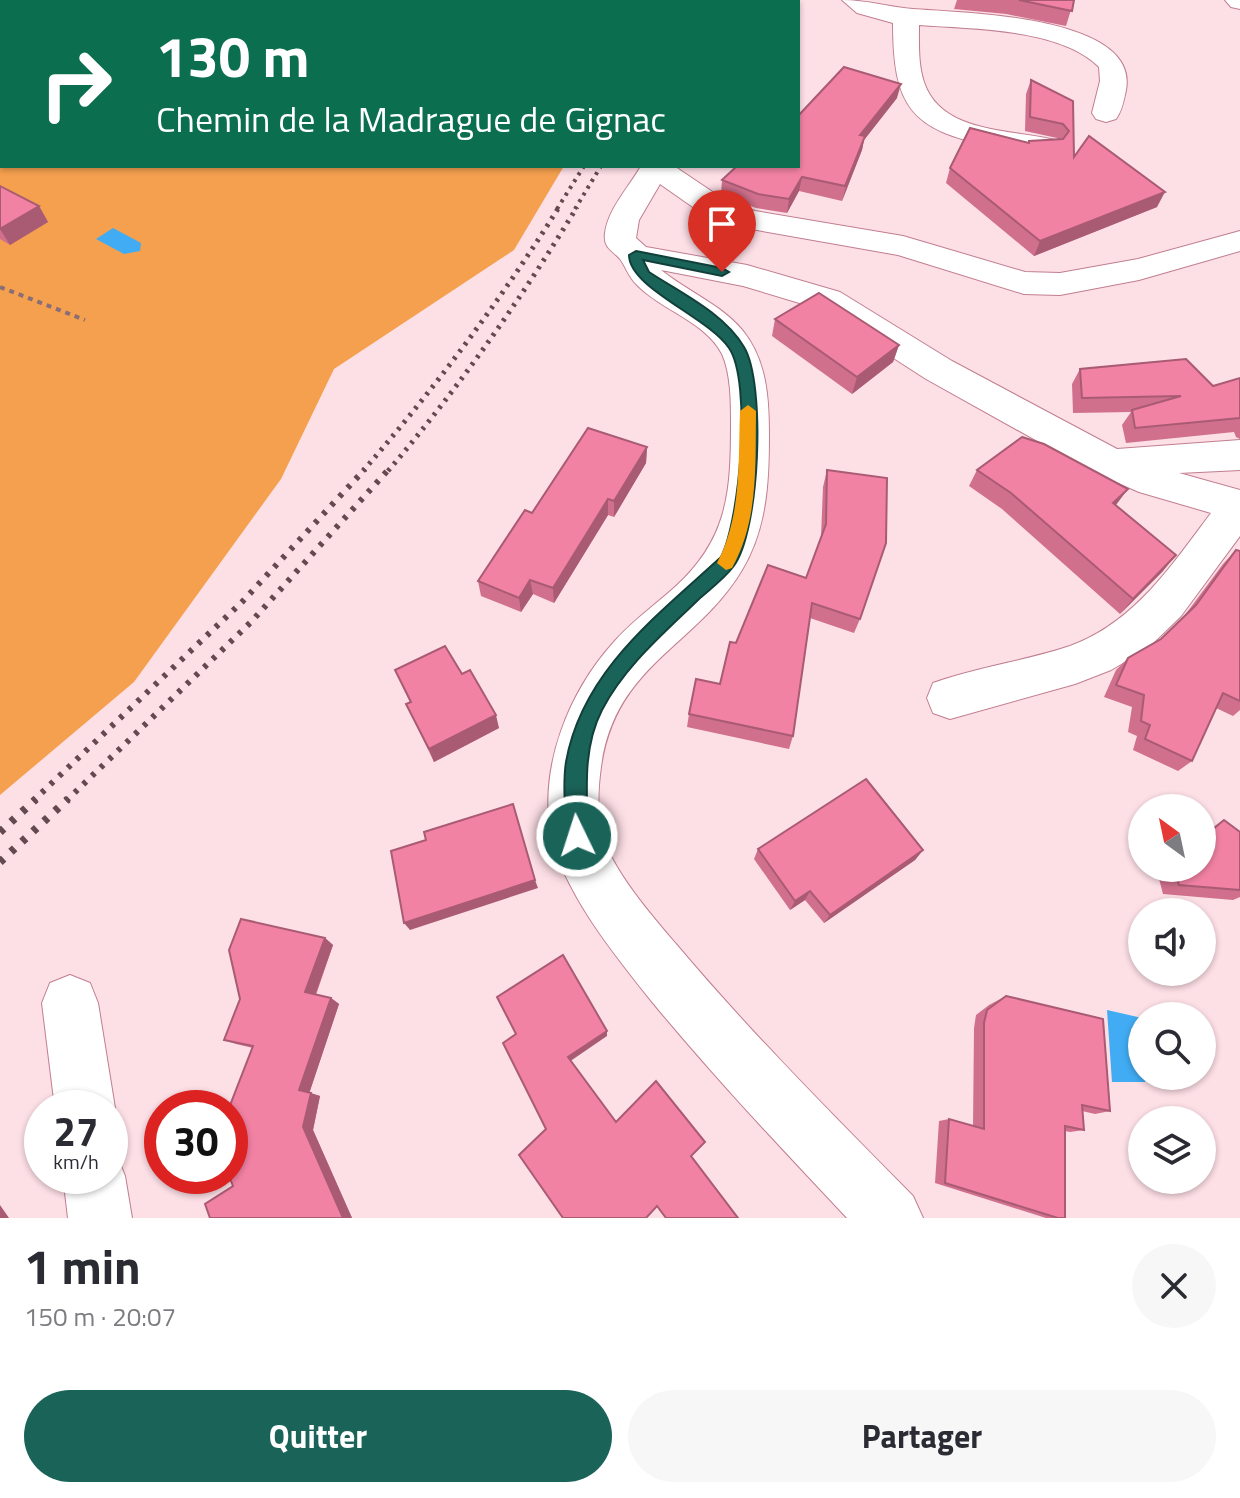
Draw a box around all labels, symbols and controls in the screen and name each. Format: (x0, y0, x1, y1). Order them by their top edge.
text: 130 m (156, 14, 309, 99)
icon: right (24, 32, 128, 136)
text: Chemin de la Madrague de Gignac (156, 91, 666, 146)
pin (688, 190, 756, 272)
icon: arrive (700, 202, 744, 246)
position arrow (535, 794, 619, 878)
north arrow (1128, 794, 1216, 882)
map controls (1128, 794, 1216, 1194)
button: sound (1128, 898, 1216, 986)
button: search (1128, 1002, 1216, 1090)
speed limit sign: 30 (144, 1090, 248, 1194)
text: 27 (54, 1101, 98, 1162)
button: layers (1128, 1106, 1216, 1194)
text: km/h (53, 1146, 99, 1177)
text: 1 min (24, 1230, 141, 1303)
button: close (1132, 1244, 1216, 1328)
text: 150 m · 20:07 (24, 1297, 176, 1336)
button: Quitter (24, 1390, 612, 1482)
button: Partager (628, 1390, 1216, 1482)

